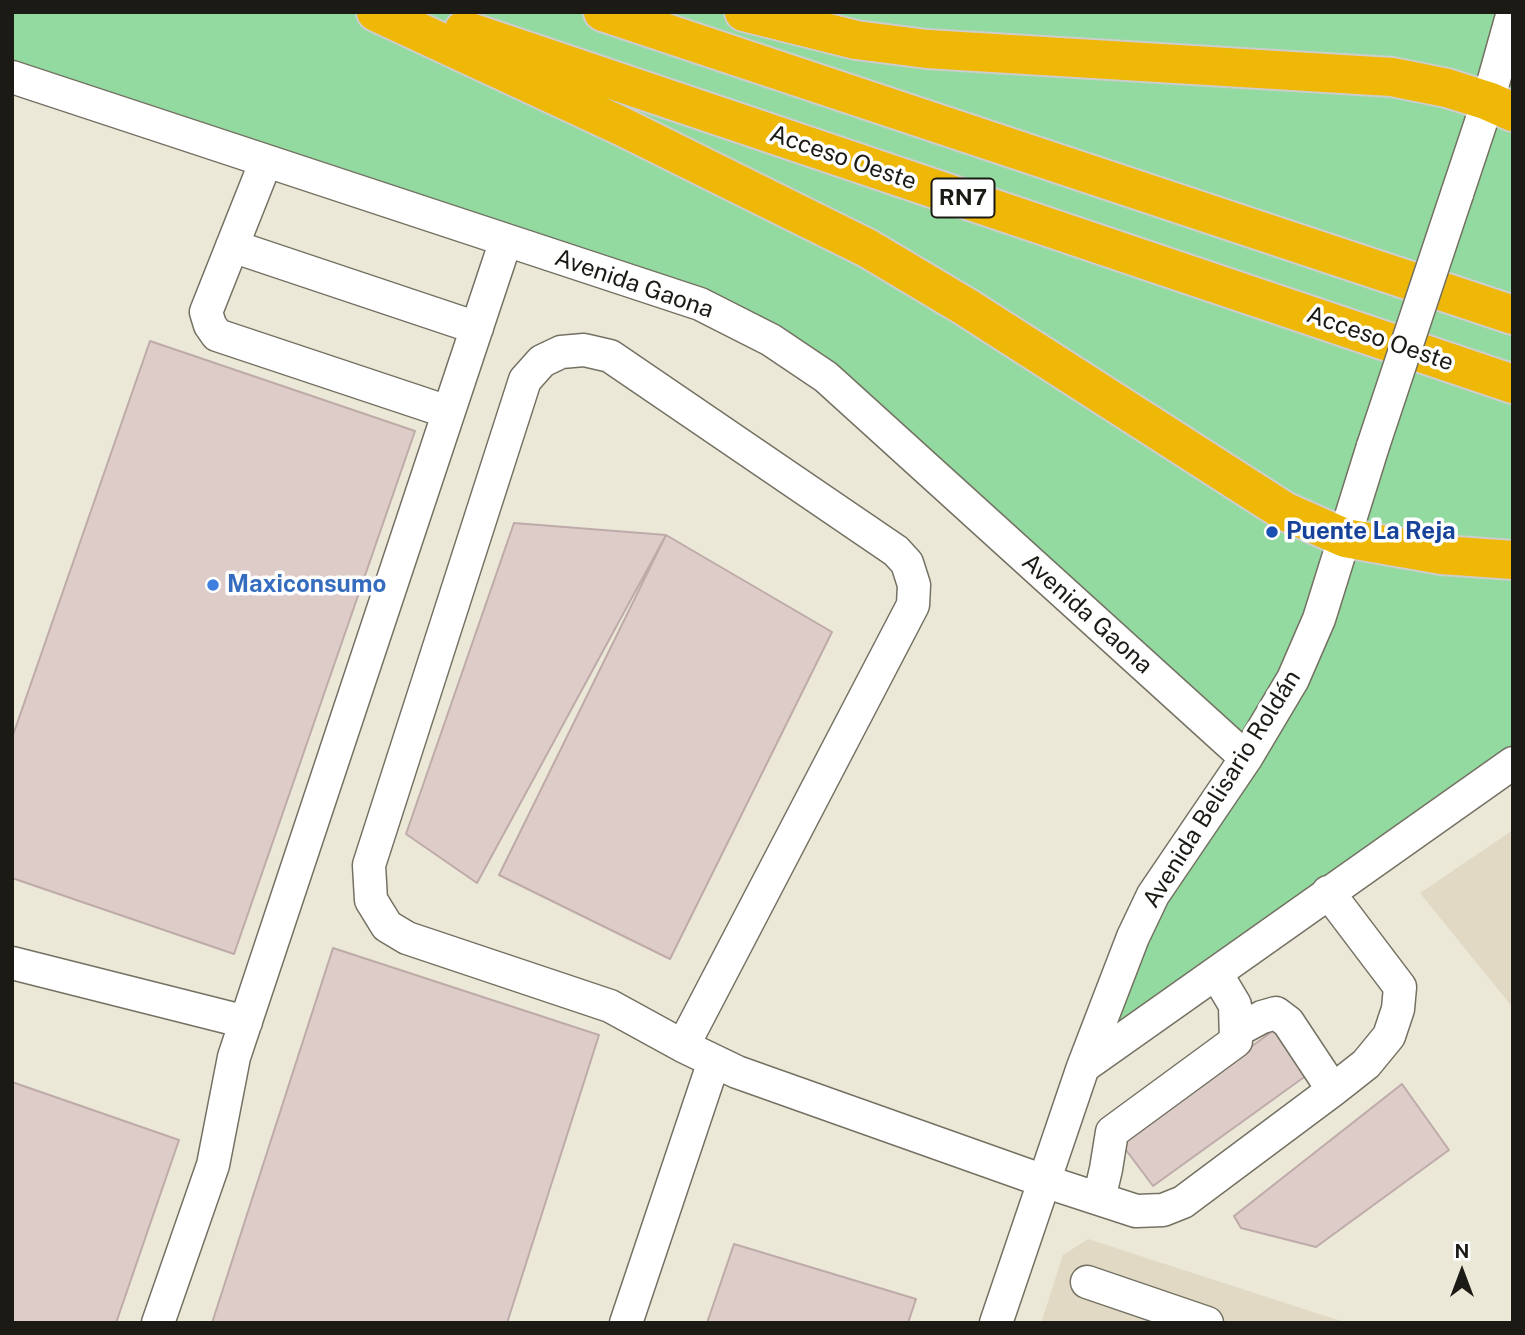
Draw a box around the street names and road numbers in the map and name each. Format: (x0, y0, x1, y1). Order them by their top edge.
street label: Acceso Oeste (766, 119, 920, 197)
road number: RN7 (932, 178, 995, 218)
street label: Avenida Gaona (551, 243, 717, 325)
street label: Acceso Oeste (1303, 300, 1457, 378)
street label: Avenida Gaona (1016, 548, 1158, 680)
street label: Avenida Belisario Roldán (1137, 665, 1307, 913)

